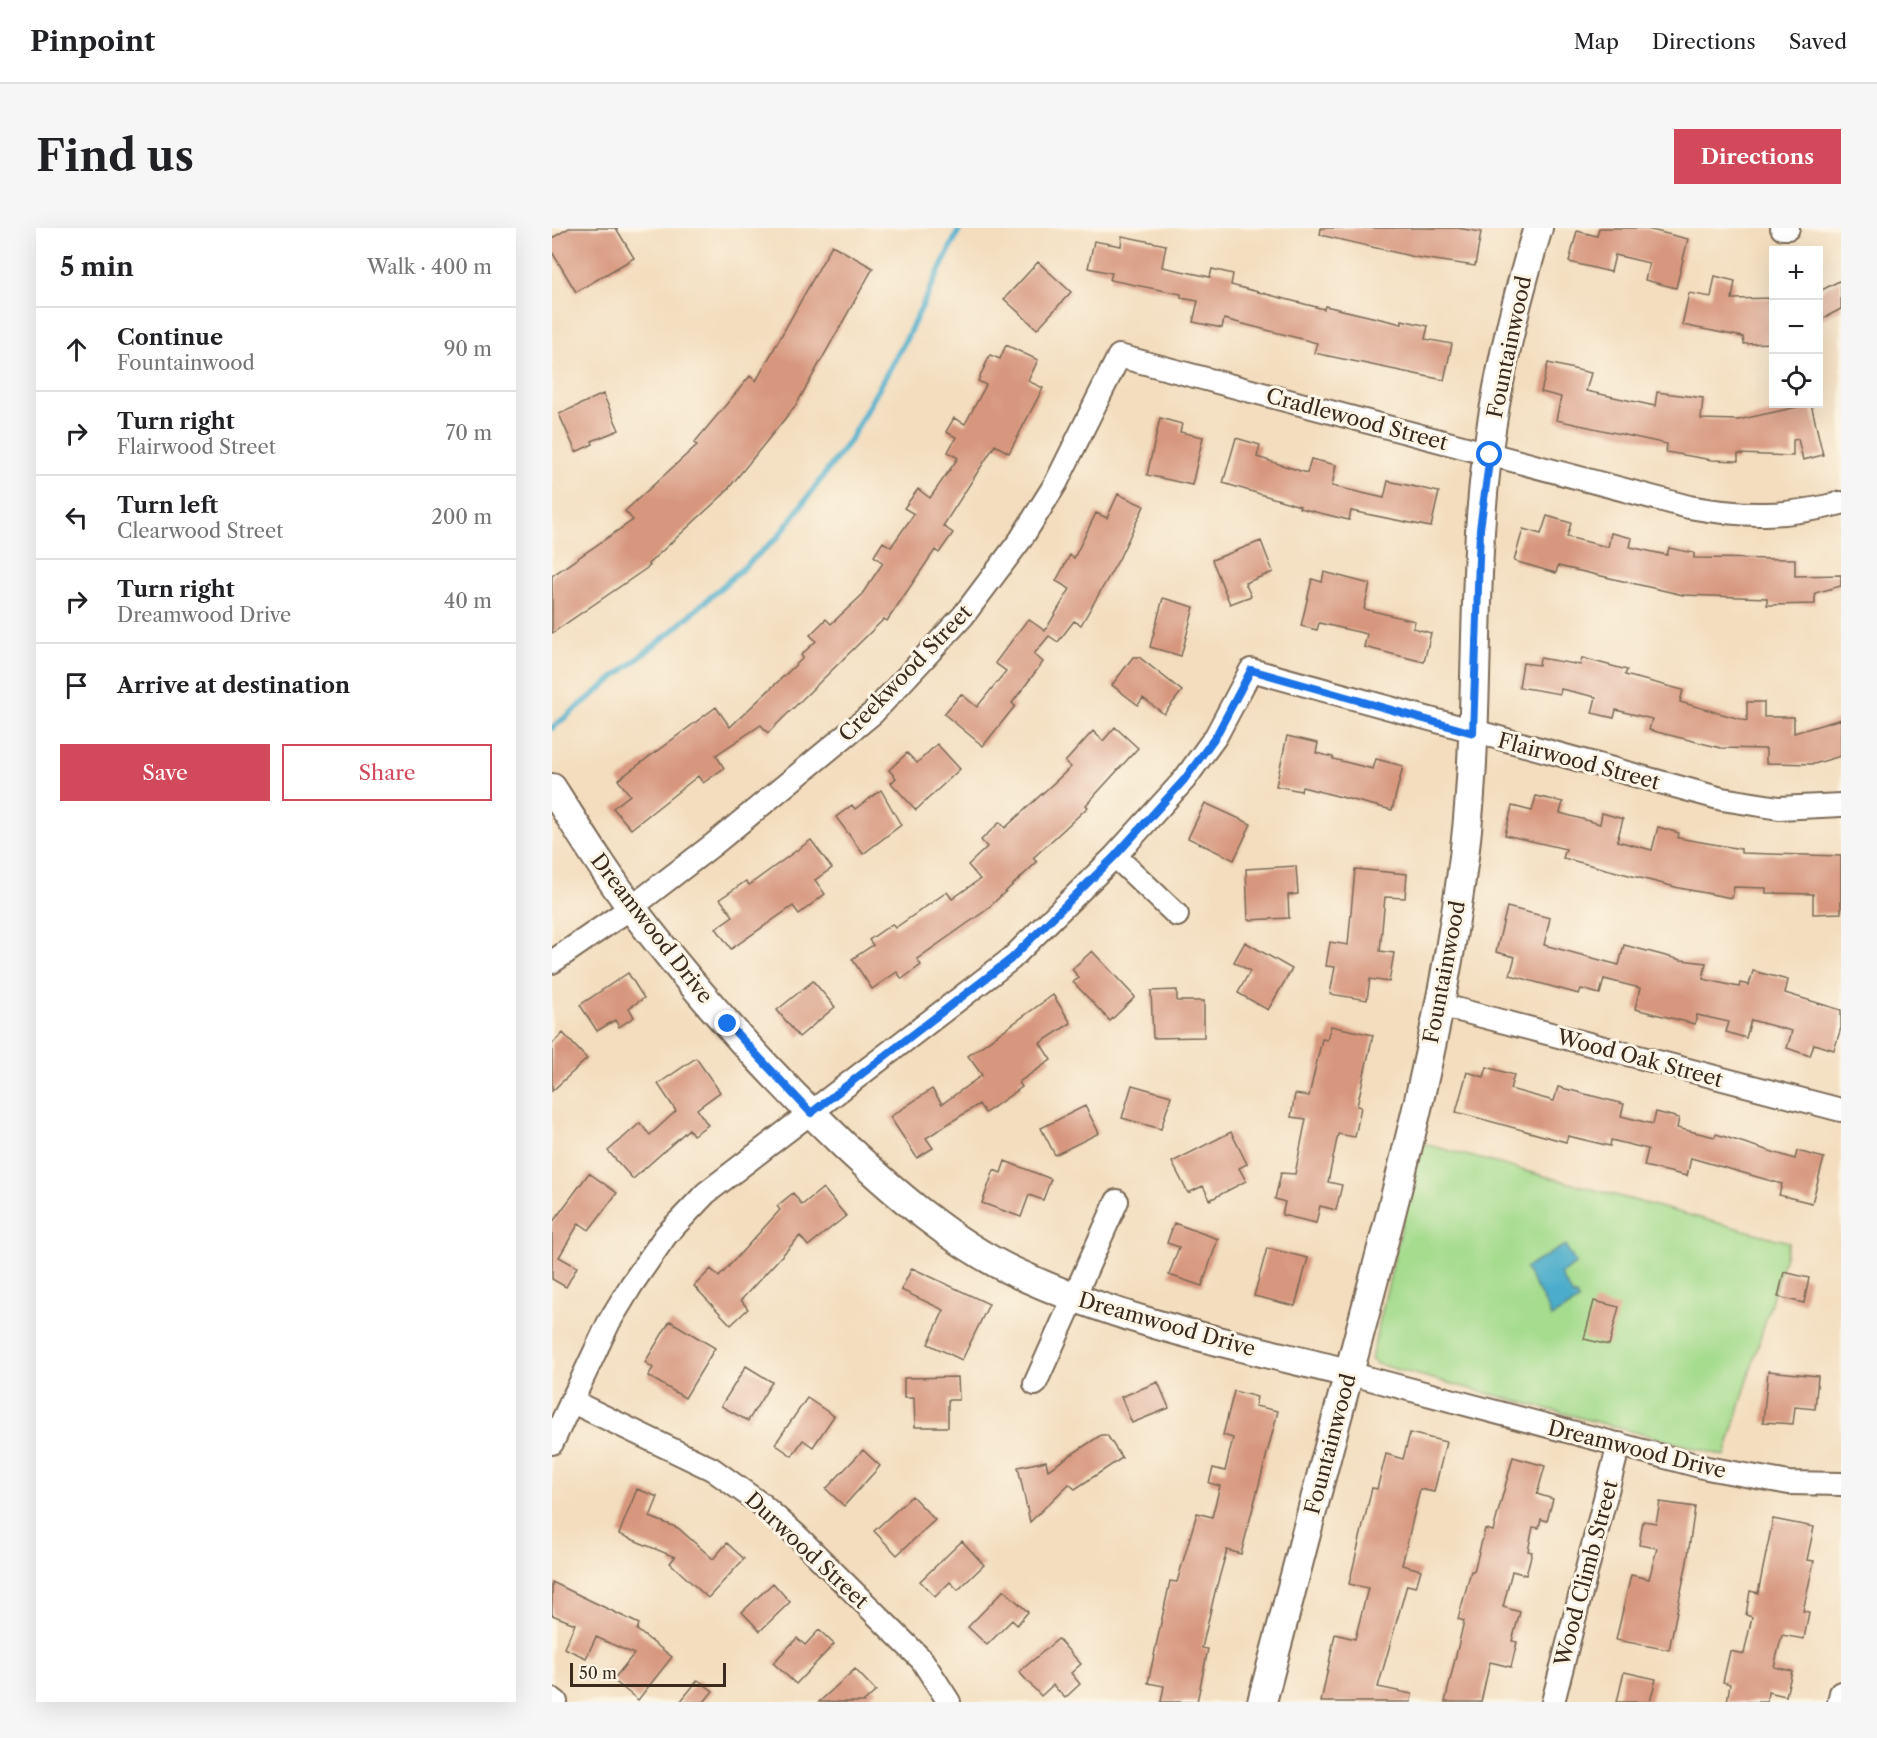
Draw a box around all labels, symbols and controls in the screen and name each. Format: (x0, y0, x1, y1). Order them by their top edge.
text: Pinpoint (30, 24, 155, 58)
text: Map (1574, 29, 1619, 54)
text: Directions (1652, 29, 1756, 54)
text: Saved (1789, 29, 1847, 54)
button: Directions (1674, 129, 1841, 184)
text: Find us (36, 130, 194, 182)
map controls (1769, 246, 1823, 408)
button: + (1769, 246, 1823, 300)
text: 5 min (60, 251, 134, 283)
text: Walk · 400 m (367, 255, 492, 279)
street label: Fountainwood (1482, 273, 1536, 420)
button: − (1769, 300, 1823, 354)
text: Continue (117, 324, 223, 351)
icon: ahead (60, 333, 93, 366)
text: 90 m (444, 337, 492, 361)
text: Fountainwood (117, 351, 255, 375)
button: locate (1769, 354, 1823, 408)
street label: Cradlewood Street (1263, 383, 1451, 455)
text: Turn right (117, 408, 235, 435)
icon: right (60, 417, 93, 450)
text: 70 m (446, 421, 492, 445)
text: Flairwood Street (117, 435, 276, 459)
route start (1476, 441, 1502, 467)
text: Turn left (117, 492, 218, 519)
icon: left (60, 501, 93, 534)
text: 200 m (431, 505, 492, 529)
text: Clearwood Street (117, 519, 283, 543)
text: Turn right (117, 576, 235, 603)
icon: right (60, 585, 93, 618)
text: 40 m (444, 589, 492, 613)
street label: Creekwood Street (833, 599, 977, 747)
text: Dreamwood Drive (117, 603, 291, 627)
icon: arrive (60, 669, 93, 702)
text: Arrive at destination (117, 672, 350, 699)
street label: Flairwood Street (1495, 727, 1663, 795)
button: Save (60, 744, 270, 801)
button: Share (282, 744, 492, 801)
street label: Dreamwood Drive (586, 848, 718, 1008)
street label: Fountainwood (1418, 898, 1470, 1045)
route end (714, 1010, 740, 1036)
street label: Wood Oak Street (1553, 1024, 1726, 1092)
street label: Dreamwood Drive (1076, 1287, 1258, 1361)
street label: Fountainwood (1299, 1371, 1361, 1517)
street label: Dreamwood Drive (1545, 1415, 1729, 1483)
street label: Wood Climb Street (1549, 1477, 1623, 1670)
street label: Durwood Street (740, 1487, 874, 1614)
scale bar (570, 1660, 726, 1688)
text: 50 m (579, 1663, 617, 1683)

